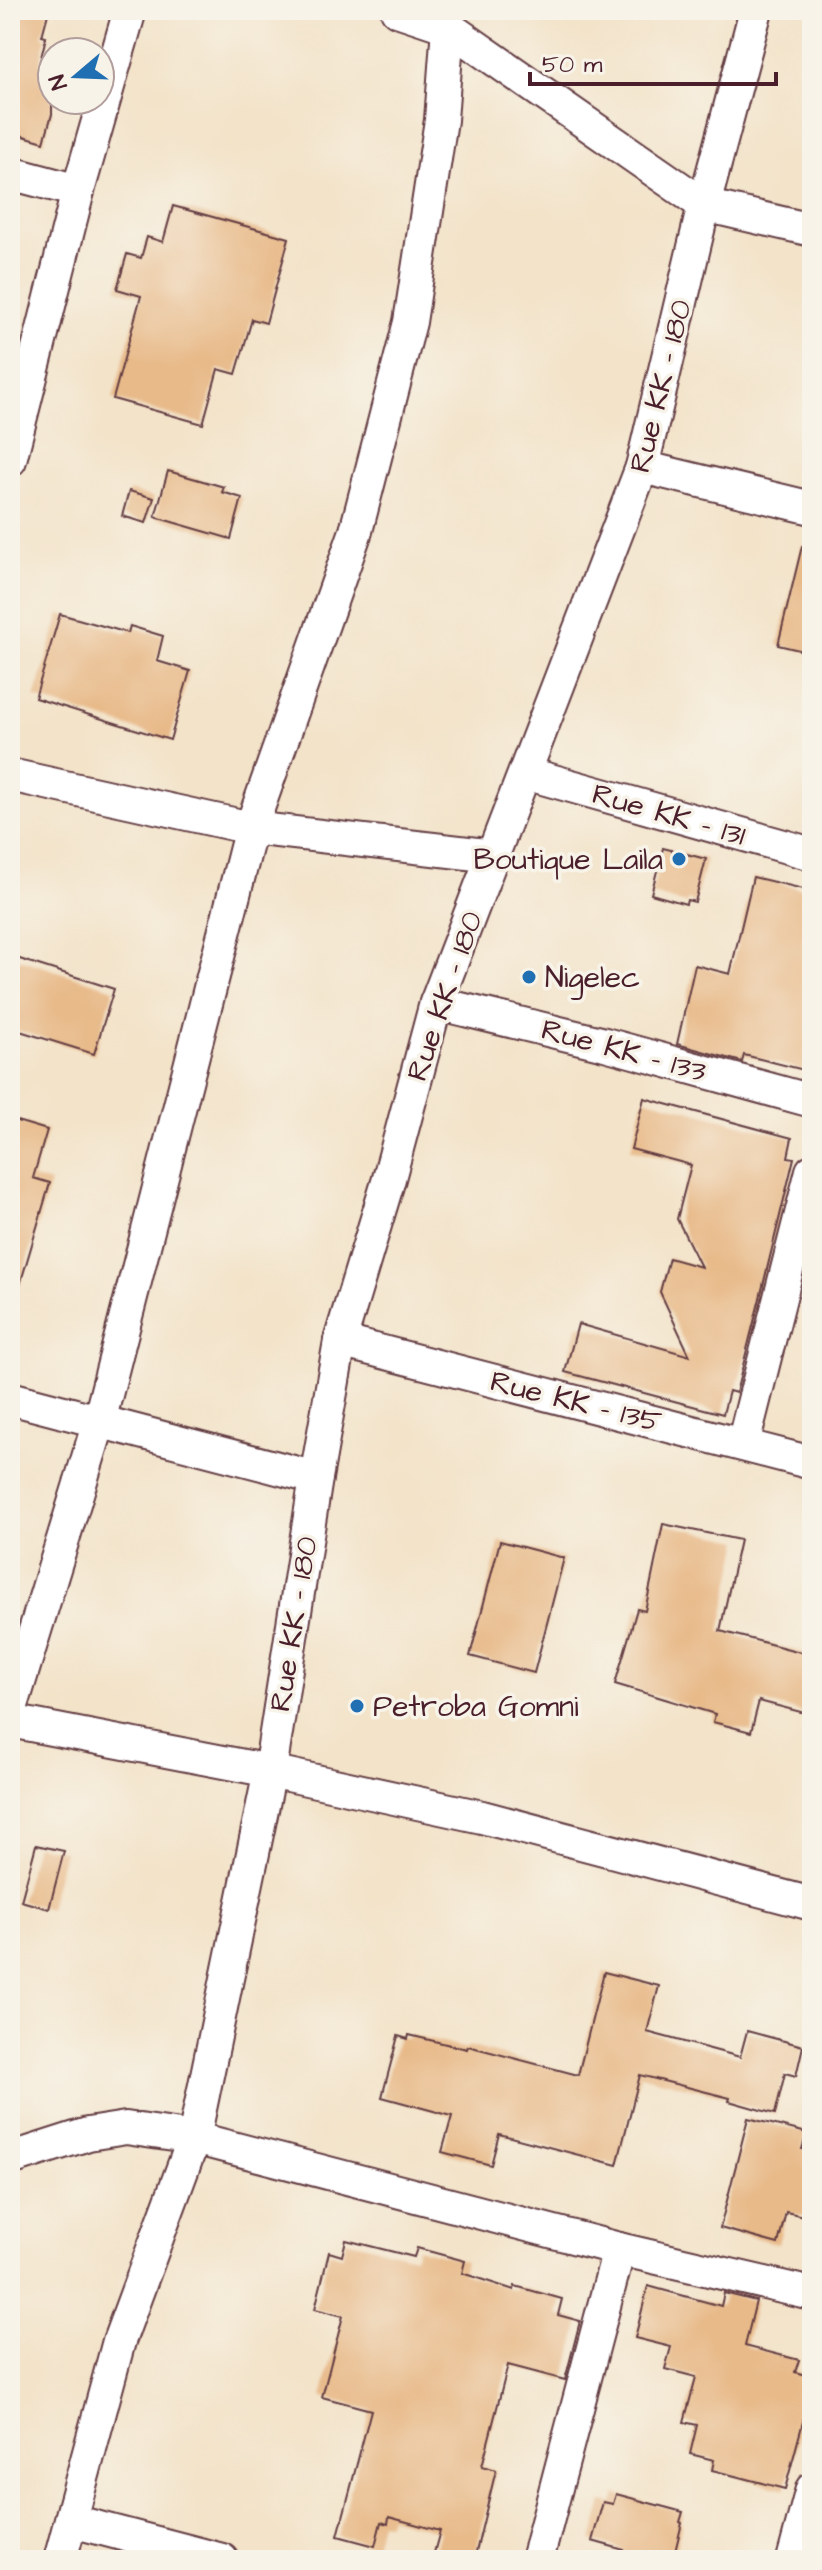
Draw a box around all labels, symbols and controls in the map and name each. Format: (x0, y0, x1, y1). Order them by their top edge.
north arrow (36, 36, 116, 116)
scale bar (530, 36, 776, 86)
text: 50 m (542, 48, 603, 82)
text: N (42, 70, 75, 94)
street label: Rue KK - 180 (619, 295, 703, 477)
street label: Rue KK - 131 (587, 773, 750, 857)
place label: Boutique Laila (473, 839, 663, 881)
marker: Boutique Laila (670, 850, 688, 868)
street label: Rue KK - 180 (396, 906, 494, 1087)
place label: Nigelec (545, 957, 640, 1000)
marker: Nigelec (520, 968, 538, 986)
street label: Rue KK - 133 (537, 1009, 711, 1093)
street label: Rue KK - 135 (486, 1360, 666, 1443)
street label: Rue KK - 180 (259, 1534, 329, 1715)
place label: Petroba Gomni (373, 1686, 579, 1728)
marker: Petroba Gomni (348, 1697, 366, 1715)

